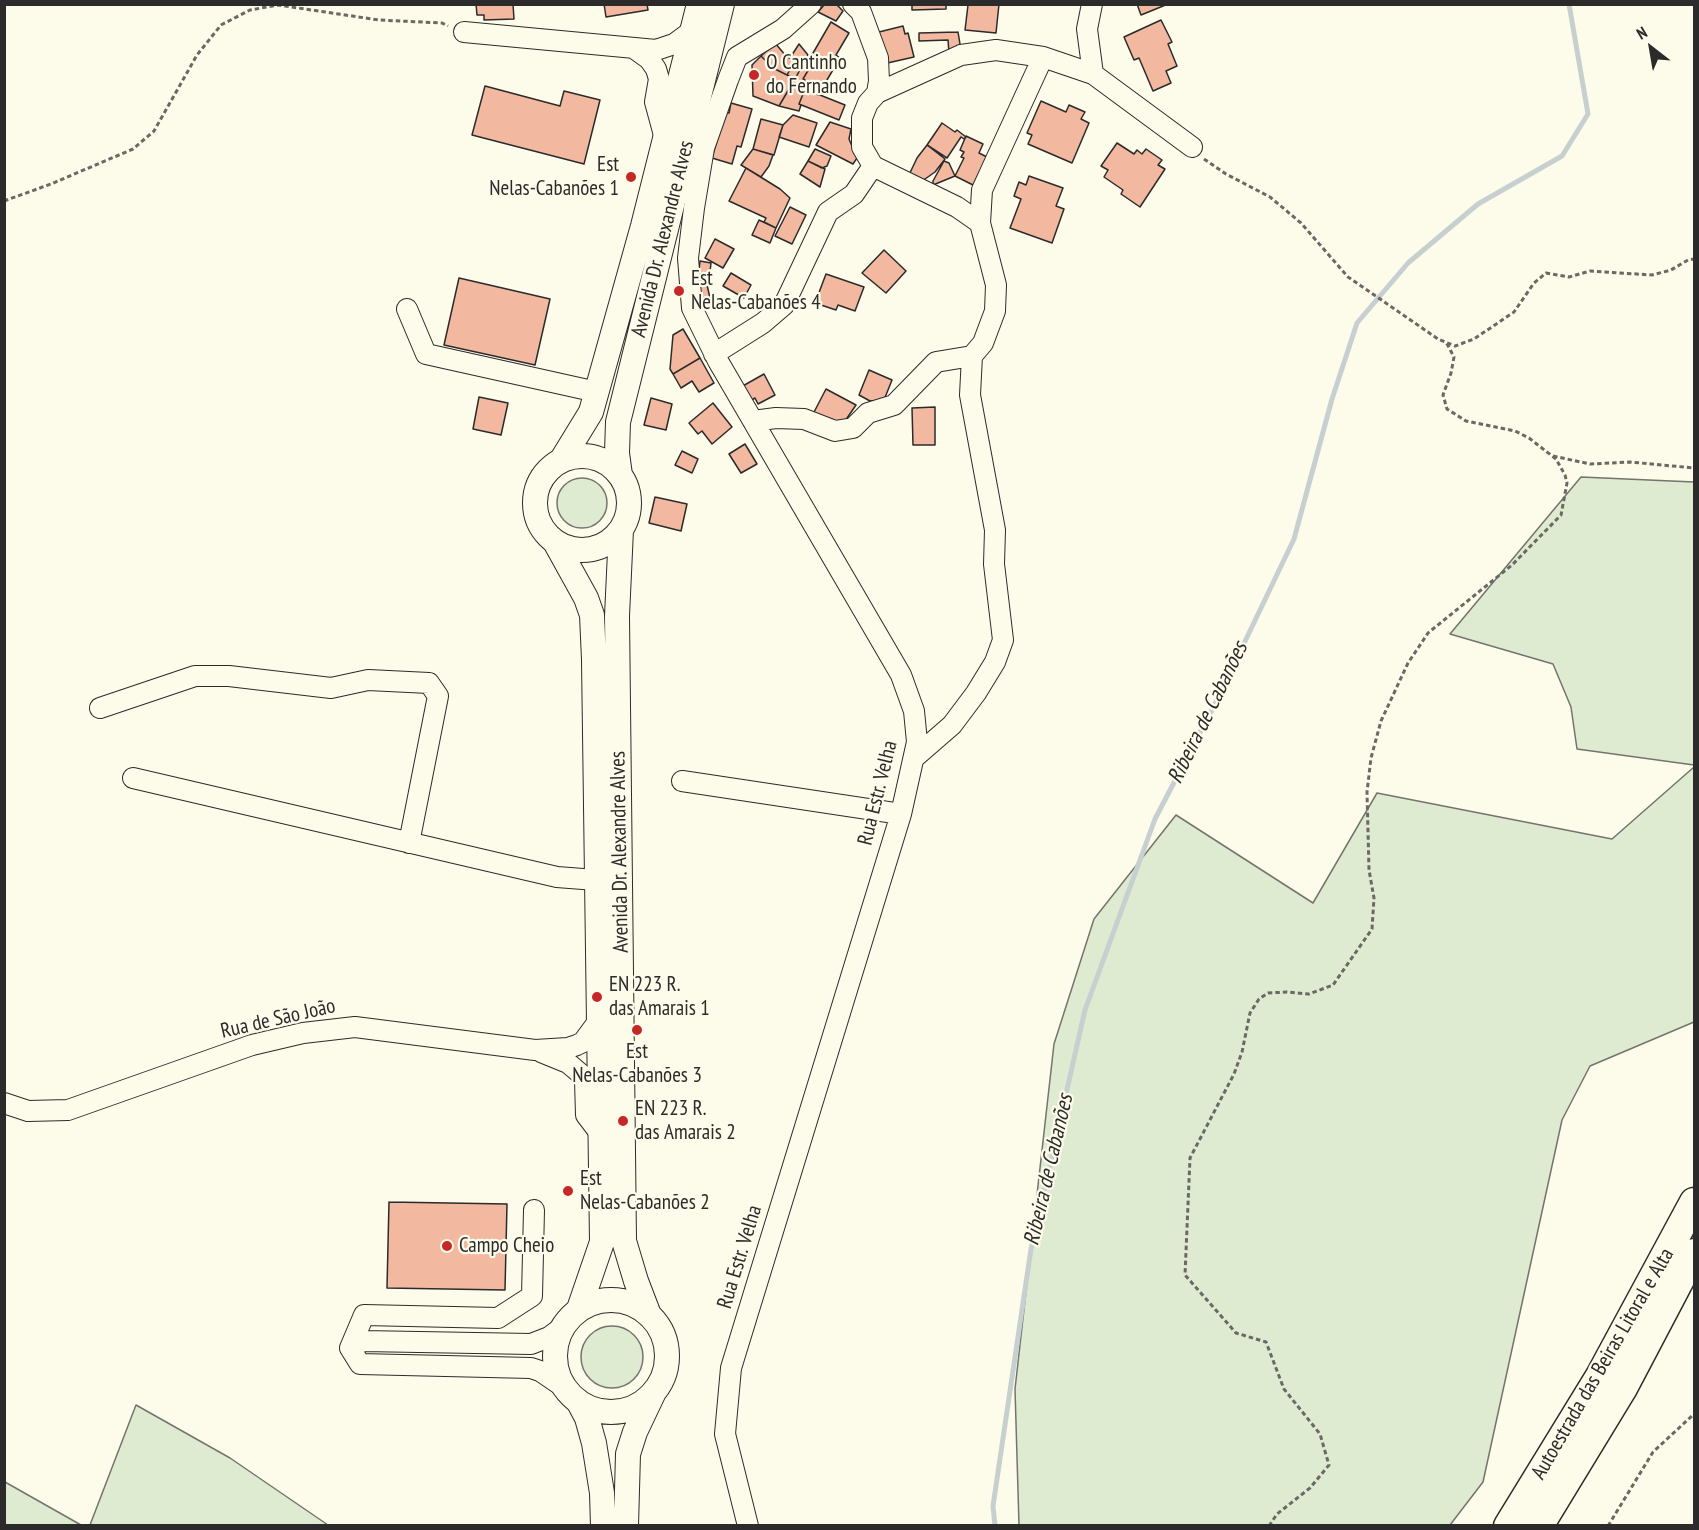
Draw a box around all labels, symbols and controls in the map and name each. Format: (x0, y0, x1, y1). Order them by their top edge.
north arrow (1621, 18, 1681, 78)
text: N (1633, 22, 1651, 43)
place label: O Cantinho do Fernando (766, 50, 857, 100)
marker: O Cantinho do Fernando (747, 68, 761, 82)
street label: Avenida Dr. Alexandre Alves (626, 138, 700, 340)
place label: Est Nelas-Cabanões 1 (489, 152, 619, 202)
marker: Est Nelas-Cabanões 1 (624, 170, 638, 184)
place label: Est Nelas-Cabanões 4 (691, 266, 821, 316)
marker: Est Nelas-Cabanões 4 (672, 284, 686, 298)
water label: Ribeira de Cabanões (1162, 638, 1254, 788)
street label: Rua Estr. Velha (853, 738, 903, 848)
street label: Avenida Dr. Alexandre Alves (606, 751, 634, 953)
place label: EN 223 R. das Amarais 1 (609, 972, 710, 1022)
marker: EN 223 R. das Amarais 1 (590, 990, 604, 1004)
street label: Rua de São João (218, 994, 338, 1044)
marker: Est Nelas-Cabanões 3 (630, 1023, 644, 1037)
place label: Est Nelas-Cabanões 3 (572, 1039, 702, 1089)
water label: Ribeira de Cabanões (1019, 1092, 1079, 1248)
place label: EN 223 R. das Amarais 2 (635, 1096, 736, 1146)
marker: EN 223 R. das Amarais 2 (616, 1114, 630, 1128)
place label: Est Nelas-Cabanões 2 (580, 1166, 710, 1216)
marker: Est Nelas-Cabanões 2 (561, 1184, 575, 1198)
street label: Rua Estr. Velha (712, 1202, 768, 1312)
place label: Campo Cheio (459, 1233, 554, 1259)
marker: Campo Cheio (440, 1239, 454, 1253)
street label: Autoestrada das Beiras Litoral e Alta (1526, 1244, 1680, 1484)

